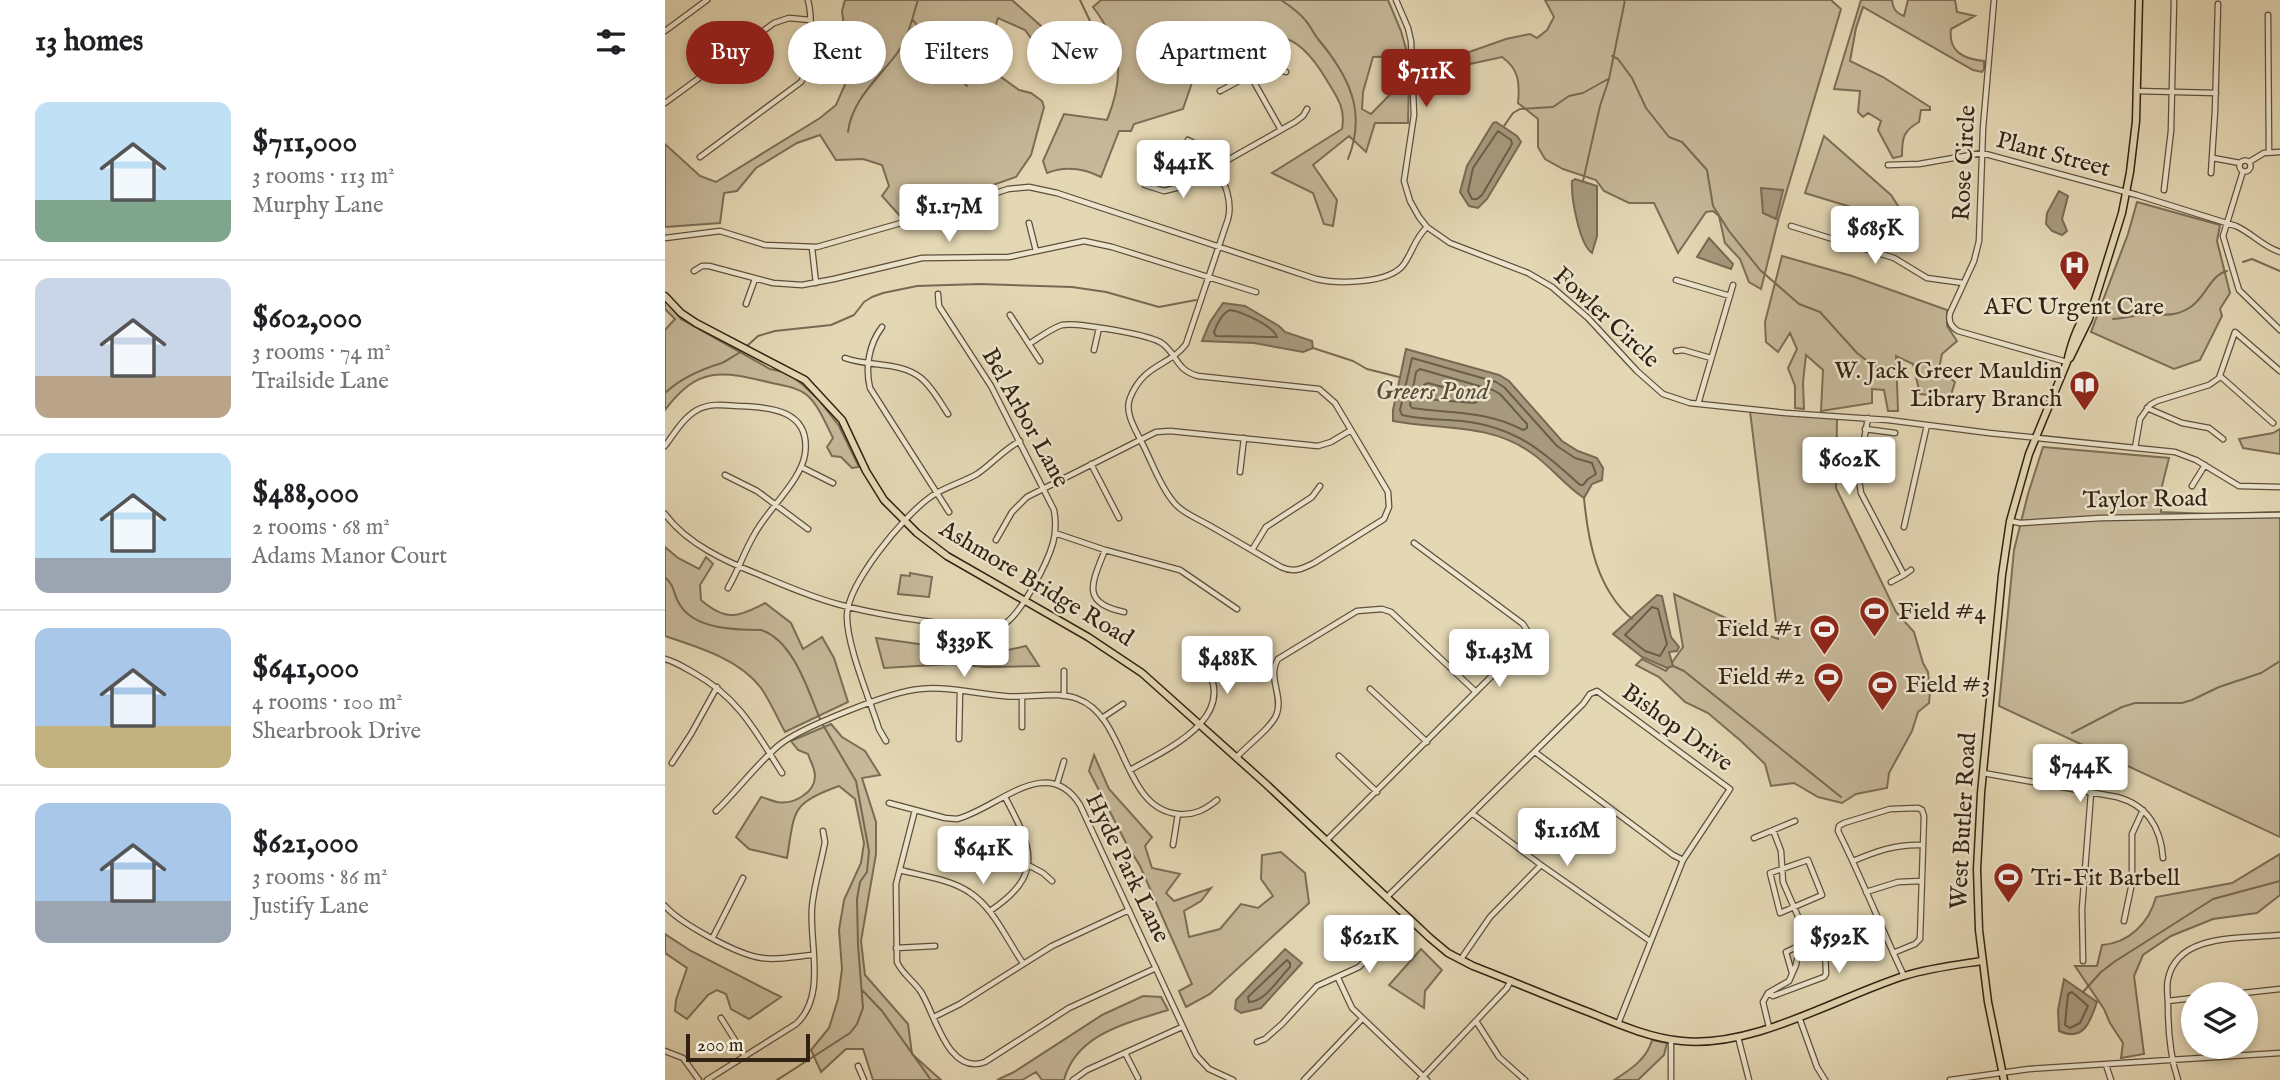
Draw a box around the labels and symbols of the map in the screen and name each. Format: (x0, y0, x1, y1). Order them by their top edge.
pin: $711K (1377, 50, 1475, 109)
street label: Rose Circle (1946, 104, 1984, 222)
street label: Plant Street (1993, 125, 2113, 185)
pin: $441K (1134, 140, 1232, 200)
pin: $1.17M (892, 184, 1006, 244)
pin: $685K (1826, 206, 1924, 266)
hospital icon: AFC Urgent Care (2057, 248, 2091, 292)
street label: Fowler Circle (1546, 261, 1666, 375)
place label: AFC Urgent Care (1983, 292, 2164, 323)
street label: Bel Arbor Lane (974, 343, 1076, 493)
place label: W. Jack Greer Mauldin Library Branch (1834, 356, 2062, 415)
library icon: W. Jack Greer Mauldin Library Branch (2068, 368, 2102, 412)
water label: Greers Pond (1375, 375, 1491, 408)
pin: $602K (1800, 438, 1898, 497)
street label: Taylor Road (2082, 483, 2208, 517)
street label: Ashmore Bridge Road (932, 513, 1139, 654)
sports icon: Field #4 (1858, 595, 1892, 639)
place label: Field #4 (1898, 597, 1986, 628)
sports icon: Field #1 (1808, 612, 1842, 656)
place label: Field #1 (1717, 614, 1802, 645)
pin: $339K (915, 620, 1013, 679)
pin: $1.43M (1442, 630, 1556, 689)
pin: $488K (1178, 636, 1276, 696)
sports icon: Field #2 (1811, 660, 1845, 704)
place label: Field #2 (1717, 662, 1805, 693)
sports icon: Field #3 (1865, 668, 1899, 712)
place label: Field #3 (1905, 670, 1990, 701)
street label: Bishop Drive (1615, 677, 1739, 779)
street label: West Butler Road (1944, 732, 1984, 910)
pin: $744K (2031, 744, 2129, 804)
street label: Hyde Park Lane (1077, 788, 1177, 948)
pin: $1.16M (1510, 808, 1624, 868)
pin: $641K (934, 826, 1032, 886)
sports icon: Tri-Fit Barbell (1991, 861, 2025, 905)
place label: Tri-Fit Barbell (2031, 863, 2181, 894)
pin: $621K (1320, 916, 1418, 975)
pin: $592K (1790, 916, 1888, 975)
scale bar (686, 1031, 810, 1063)

